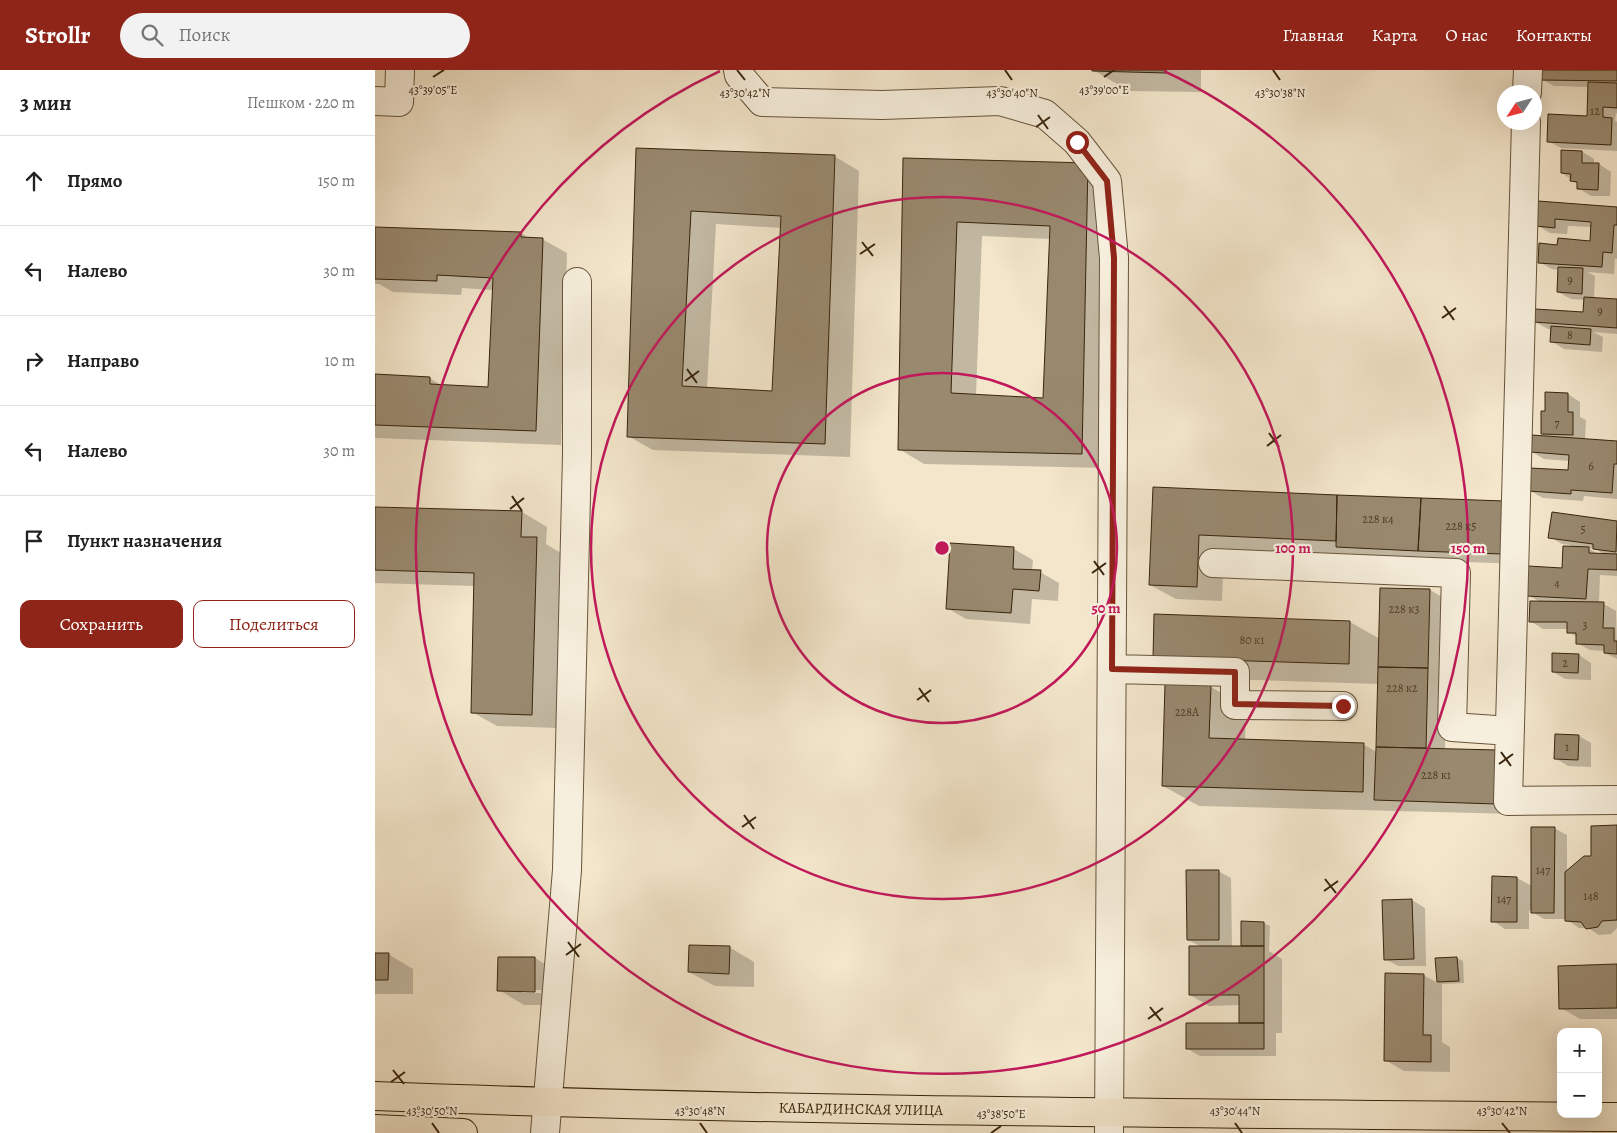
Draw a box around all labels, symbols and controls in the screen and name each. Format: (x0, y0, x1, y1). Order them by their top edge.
search box (120, 13, 470, 58)
text: Strollr (25, 19, 90, 51)
icon: search (138, 21, 166, 49)
text: Поиск (178, 22, 230, 48)
text: Главная (1283, 23, 1344, 47)
text: Карта (1372, 23, 1417, 47)
text: О нас (1445, 23, 1488, 47)
text: Контакты (1516, 23, 1592, 47)
text: 43°39'05"E (409, 82, 457, 98)
text: 43°39'00"E (1079, 82, 1129, 98)
text: 43°30'42"N (720, 85, 771, 101)
text: 43°30'40"N (986, 85, 1038, 101)
text: 43°30'38"N (1255, 85, 1306, 101)
north arrow (1497, 85, 1542, 130)
text: 3 мин (20, 89, 72, 117)
text: Пешком · 220 m (247, 92, 355, 114)
house number: 12 (1590, 103, 1600, 119)
route start (1066, 131, 1089, 154)
icon: ahead (20, 167, 48, 195)
text: Прямо (67, 168, 122, 194)
text: 150 m (318, 170, 355, 192)
icon: left (20, 257, 48, 285)
text: Налево (67, 258, 127, 284)
text: 30 m (323, 260, 355, 282)
house number: 9 (1567, 272, 1573, 288)
house number: 9 (1597, 303, 1603, 319)
house number: 8 (1567, 327, 1573, 343)
icon: right (20, 347, 48, 375)
text: Направо (67, 348, 139, 374)
text: 10 m (325, 350, 355, 372)
house number: 7 (1554, 415, 1560, 431)
icon: left (20, 437, 48, 465)
text: Налево (67, 438, 127, 464)
text: 30 m (323, 440, 355, 462)
house number: 6 (1588, 458, 1594, 474)
house number: 228 к4 (1362, 511, 1394, 527)
house number: 228 к5 (1446, 518, 1476, 534)
house number: 5 (1580, 521, 1586, 537)
icon: arrive (20, 527, 48, 555)
text: Пункт назначения (67, 528, 222, 554)
text: 100 m (1275, 538, 1311, 558)
text: 150 m (1451, 538, 1486, 558)
centre of rings (933, 539, 951, 557)
house number: 4 (1554, 575, 1560, 591)
text: 50 m (1091, 598, 1121, 618)
button: Сохранить (20, 600, 183, 648)
button: Поделиться (193, 600, 355, 648)
house number: 228 к3 (1389, 601, 1419, 617)
house number: 3 (1583, 617, 1588, 633)
house number: 80 к1 (1240, 632, 1264, 648)
house number: 2 (1562, 655, 1568, 671)
house number: 228 к2 (1386, 680, 1418, 696)
route end (1332, 695, 1355, 718)
house number: 228А (1175, 704, 1200, 720)
house number: 1 (1565, 739, 1569, 755)
house number: 228 к1 (1421, 767, 1451, 783)
house number: 147 (1536, 862, 1551, 878)
house number: 148 (1583, 888, 1599, 904)
house number: 147 (1497, 891, 1512, 907)
map controls (1557, 1028, 1602, 1118)
button: + (1557, 1028, 1602, 1073)
button: − (1557, 1073, 1602, 1118)
street label: КАБАРДИНСКАЯ УЛИЦА (778, 1097, 943, 1120)
text: 43°30'50"N (406, 1103, 458, 1119)
text: 43°30'48"N (674, 1103, 726, 1119)
text: 43°30'44"N (1210, 1103, 1261, 1119)
text: 43°30'42"N (1477, 1103, 1528, 1119)
text: 43°38'50"E (976, 1106, 1026, 1122)

